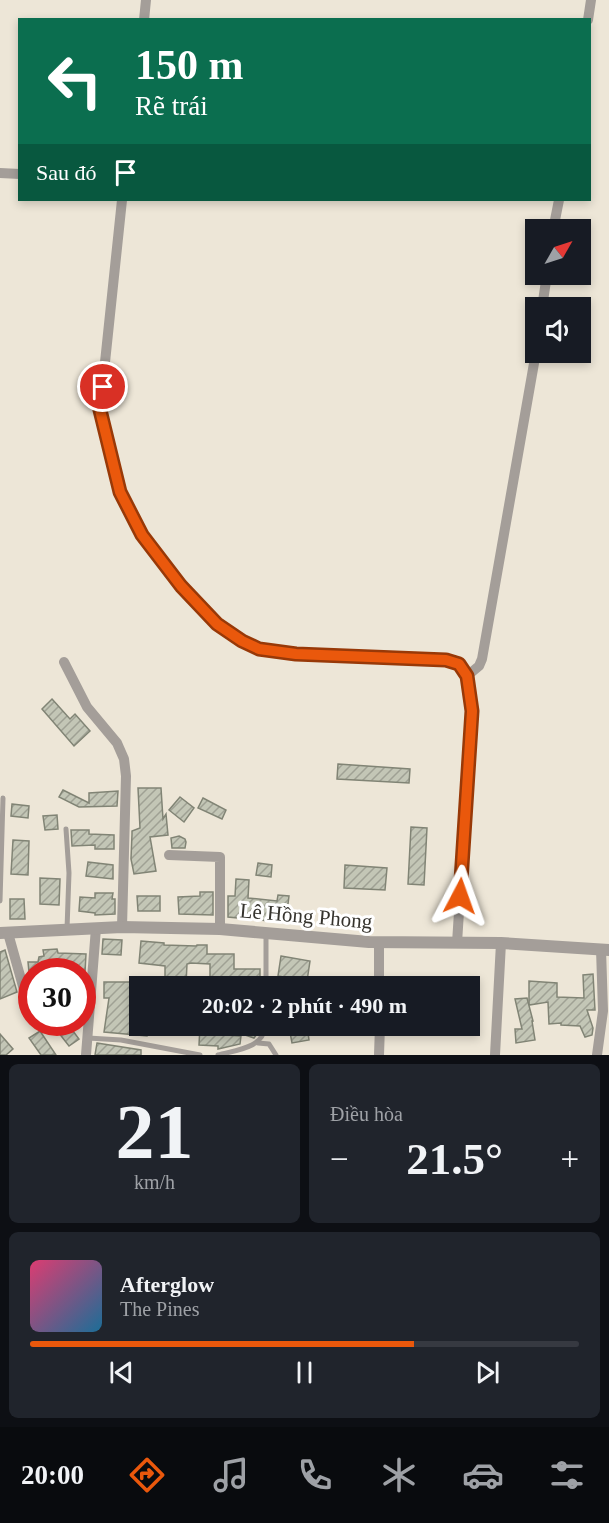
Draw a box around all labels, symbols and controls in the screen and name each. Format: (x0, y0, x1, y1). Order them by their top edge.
icon: left (36, 42, 114, 120)
text: 150 m (135, 42, 244, 88)
text: Rẽ trái (135, 91, 208, 121)
icon: arrive (109, 156, 142, 189)
text: Sau đó (36, 160, 97, 185)
north arrow (525, 219, 591, 285)
map controls (525, 219, 591, 363)
button: sound (525, 297, 591, 363)
pin (77, 361, 128, 412)
icon: arrive (86, 370, 119, 403)
position arrow (428, 864, 492, 928)
street label: Lê Hồng Phong (239, 898, 374, 934)
speed limit sign: 30 (18, 958, 96, 1036)
text: 20:02 · 2 phút · 490 m (202, 993, 407, 1018)
text: 21 (116, 1088, 194, 1175)
text: Điều hòa (330, 1103, 403, 1125)
text: 21.5° (406, 1134, 503, 1184)
text: − (330, 1141, 349, 1177)
text: + (560, 1141, 579, 1177)
text: km/h (134, 1171, 175, 1193)
text: Afterglow (120, 1272, 214, 1297)
text: The Pines (120, 1298, 199, 1320)
icon: previous (105, 1356, 138, 1389)
icon: pause (288, 1356, 321, 1389)
icon: next (471, 1356, 504, 1389)
icon: directions (126, 1454, 168, 1496)
icon: music (210, 1454, 252, 1496)
icon: phone (294, 1454, 336, 1496)
icon: climate (378, 1454, 420, 1496)
icon: car (462, 1454, 504, 1496)
icon: filters (546, 1454, 588, 1496)
text: 20:00 (21, 1460, 84, 1490)

